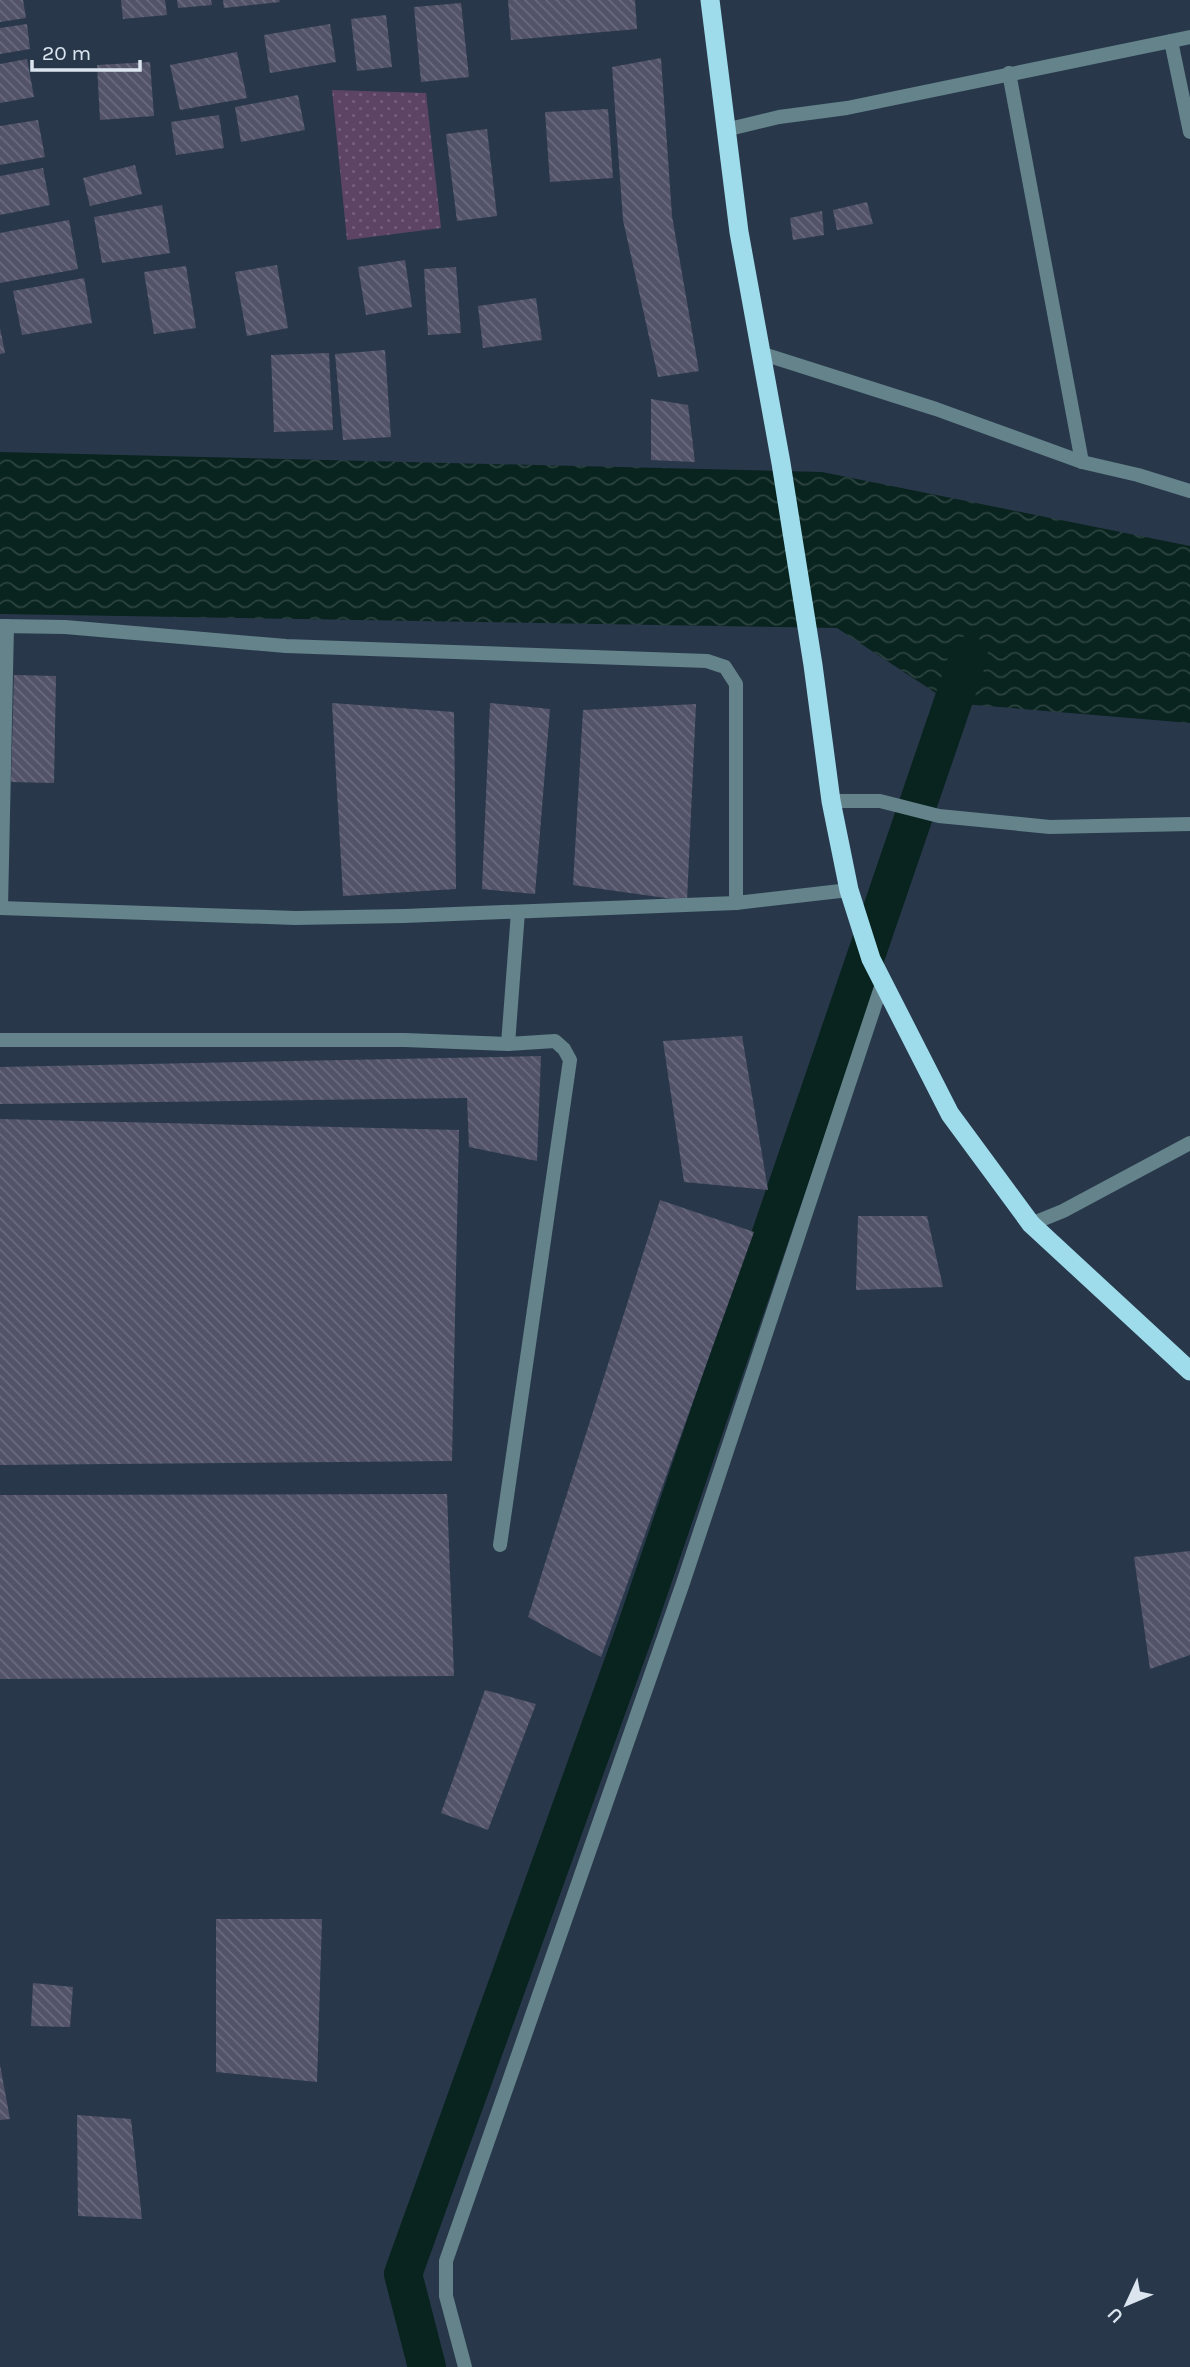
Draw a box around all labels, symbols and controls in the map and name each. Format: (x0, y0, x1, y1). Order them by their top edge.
scale bar (32, 28, 140, 72)
text: 20 m (42, 41, 91, 65)
north arrow (1092, 2269, 1162, 2339)
text: U (1103, 2303, 1128, 2327)

